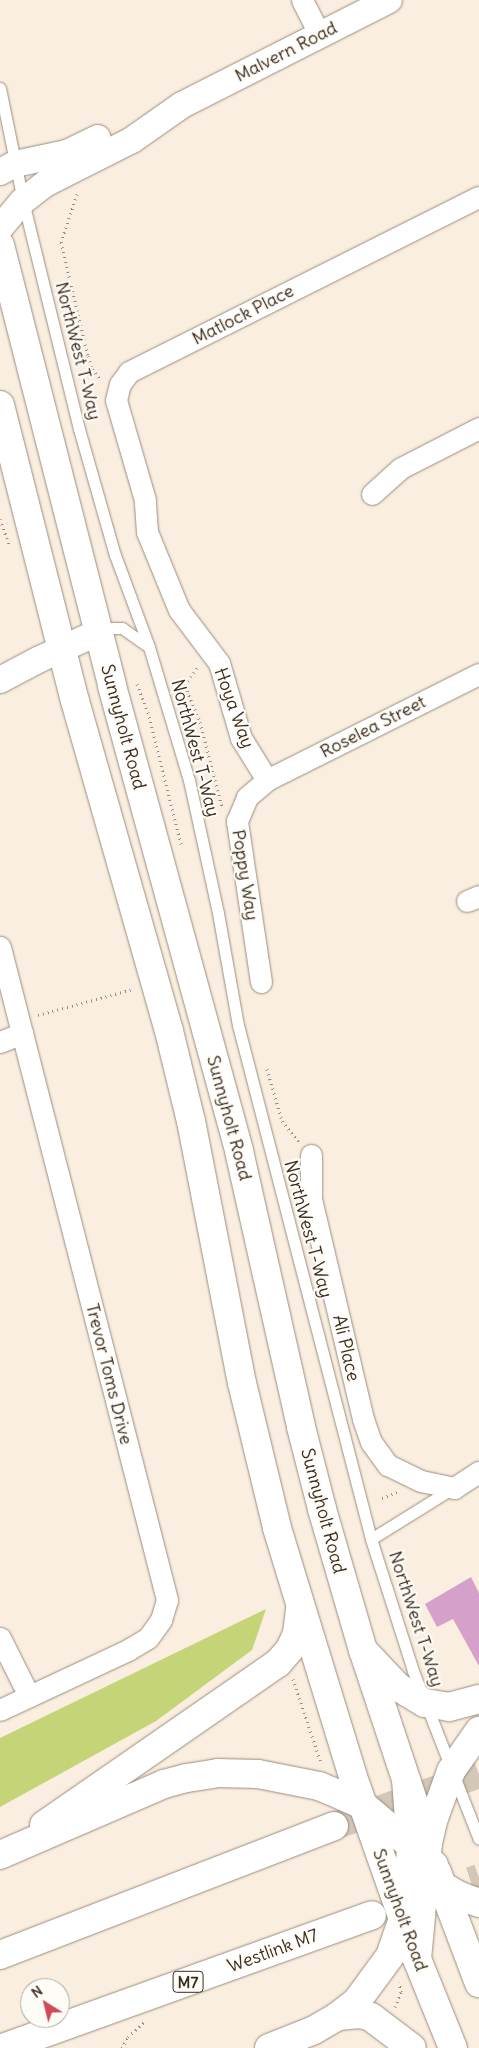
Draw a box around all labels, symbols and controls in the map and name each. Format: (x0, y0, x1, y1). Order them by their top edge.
street label: Malvern Road (231, 17, 341, 87)
street label: NorthWest T-Way (50, 280, 106, 422)
street label: Matlock Place (189, 280, 297, 350)
street label: Sunnyholt Road (96, 662, 150, 792)
street label: Hoya Way (209, 665, 259, 751)
street label: NorthWest T-Way (166, 677, 224, 819)
street label: Roselea Street (317, 691, 429, 763)
street label: Poppy Way (227, 828, 263, 922)
street label: Sunnyholt Road (202, 1053, 256, 1183)
street label: NorthWest T-Way (279, 1158, 337, 1300)
street label: Trevor Toms Drive (81, 1301, 137, 1447)
street label: Ali Place (328, 1313, 364, 1383)
street label: Sunnyholt Road (296, 1446, 350, 1576)
street label: NorthWest T-Way (384, 1548, 448, 1690)
street label: Sunnyholt Road (368, 1846, 432, 1974)
street label: Westlink M7 (225, 1925, 321, 1977)
road number: M7 (172, 1968, 204, 1995)
north arrow (20, 1978, 70, 2028)
text: N (28, 1982, 46, 2002)

